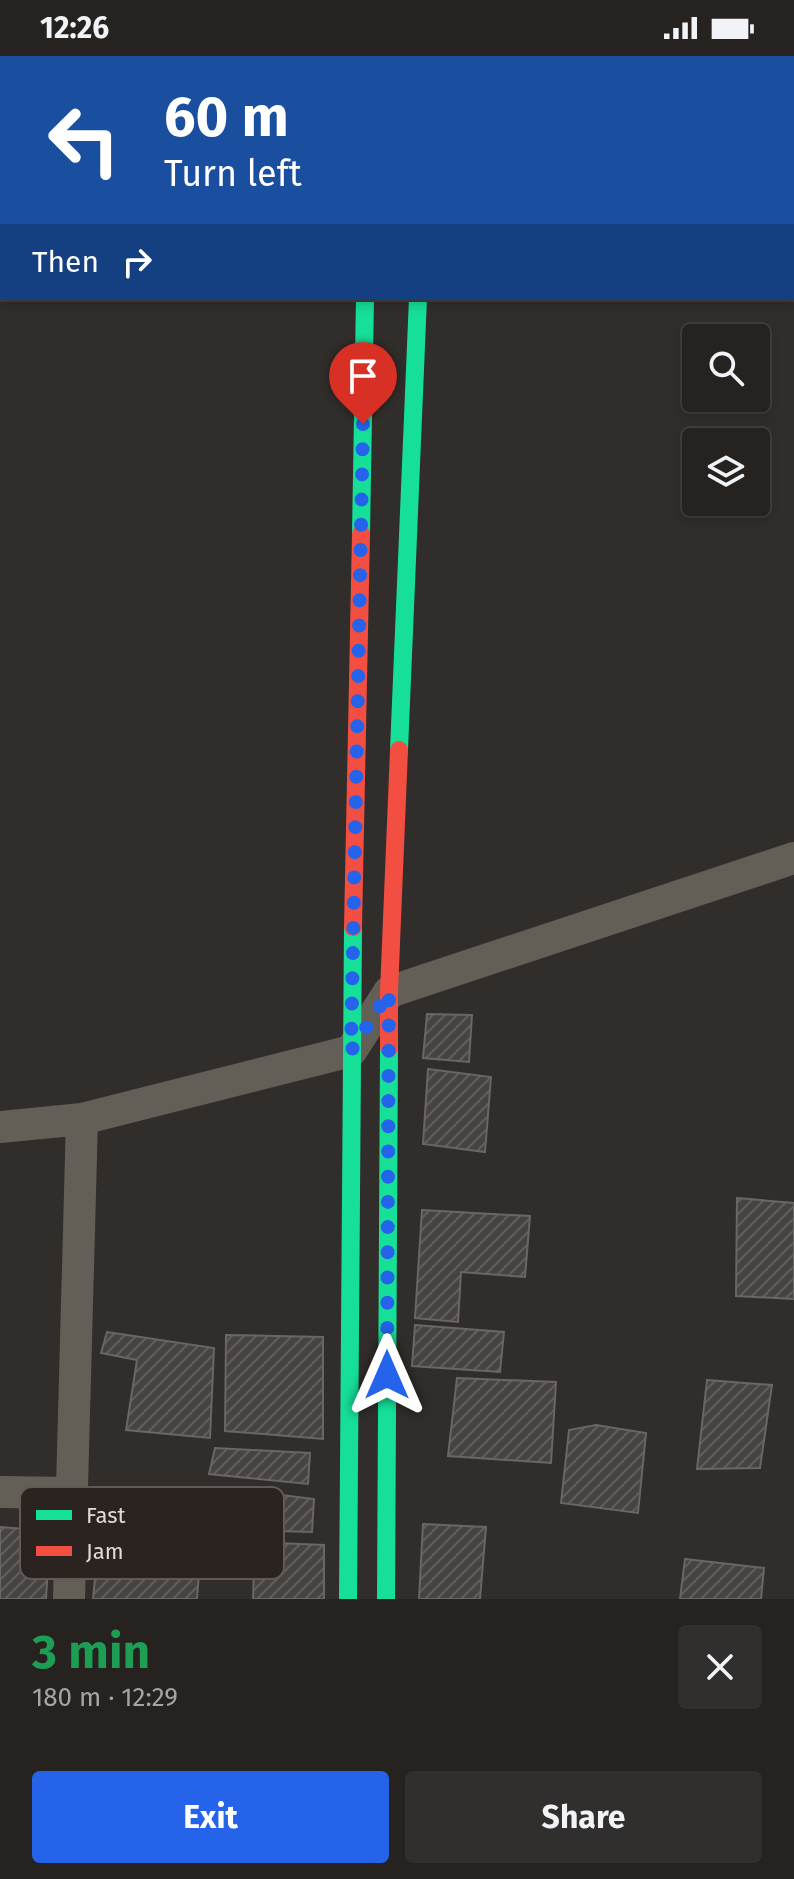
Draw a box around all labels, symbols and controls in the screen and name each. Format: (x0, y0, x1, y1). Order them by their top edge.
text: 12:26 (40, 10, 109, 46)
text: 60 m (164, 84, 289, 151)
icon: left (32, 88, 136, 192)
text: Turn left (164, 152, 302, 196)
icon: right (115, 240, 159, 284)
text: Then (32, 244, 99, 280)
map controls (682, 324, 770, 516)
button: search (682, 324, 770, 412)
pin (329, 342, 397, 424)
icon: arrive (341, 354, 385, 398)
button: layers (682, 428, 770, 516)
position arrow (345, 1333, 429, 1417)
legend (20, 1487, 284, 1579)
text: Fast (86, 1502, 126, 1529)
text: Jam (86, 1538, 124, 1565)
text: 3 min (32, 1623, 150, 1681)
button: close (678, 1625, 762, 1709)
text: 180 m · 12:29 (32, 1682, 178, 1713)
button: Exit (32, 1771, 389, 1863)
button: Share (405, 1771, 762, 1863)

